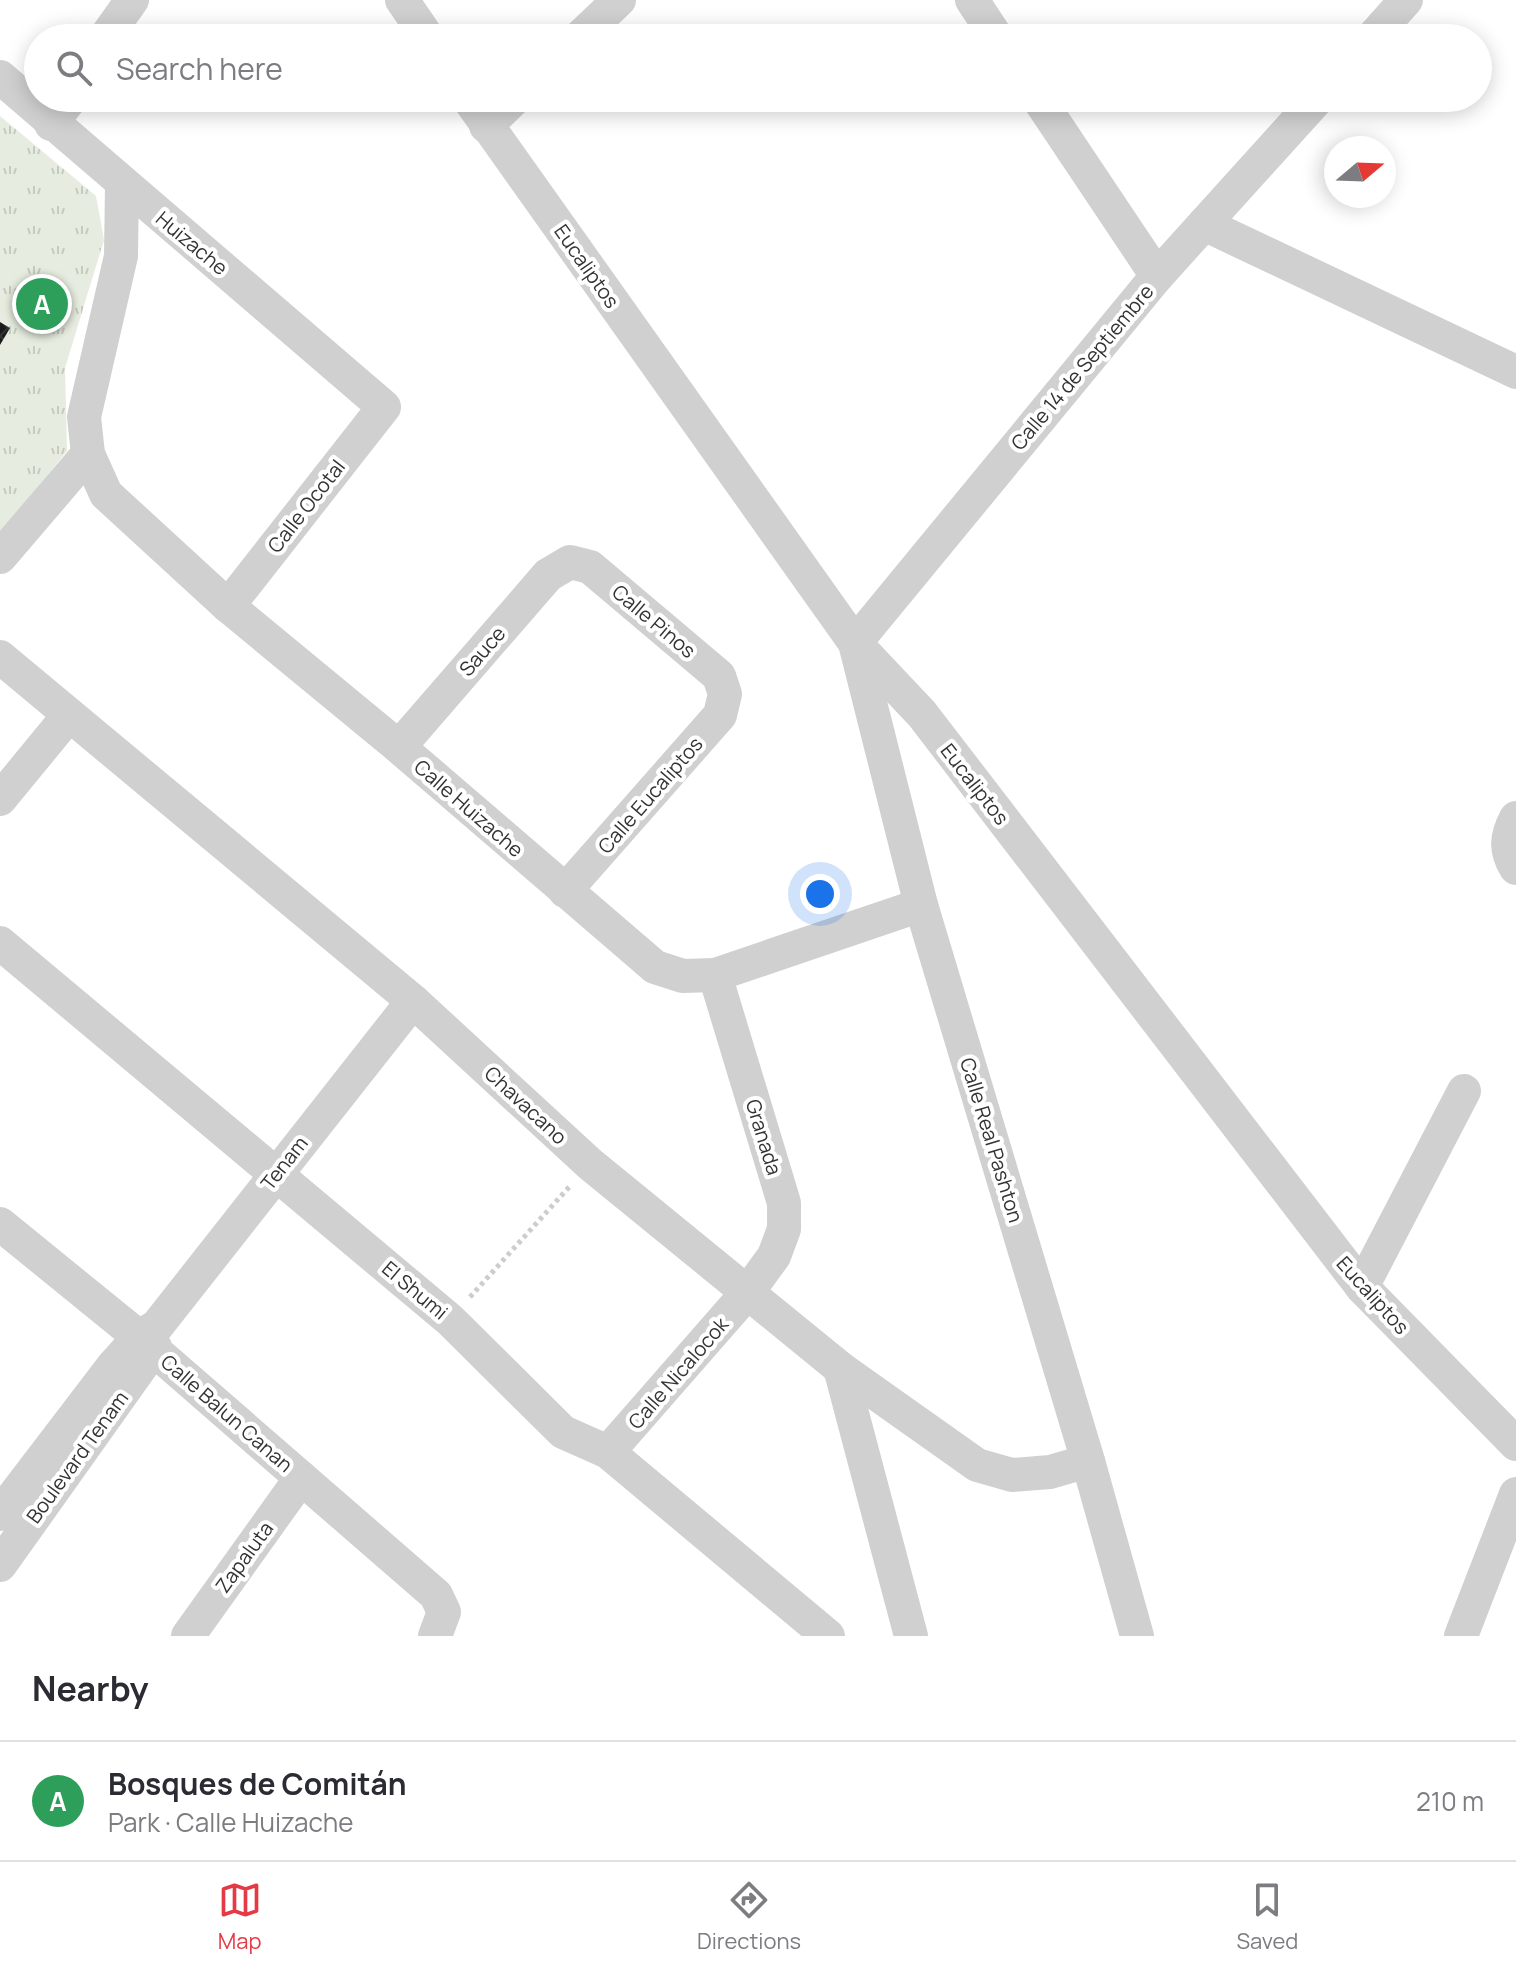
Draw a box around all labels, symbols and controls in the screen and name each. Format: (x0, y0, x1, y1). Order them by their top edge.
search box (24, 24, 1492, 112)
icon: search (52, 46, 96, 90)
text: Search here (116, 48, 283, 89)
north arrow (1324, 136, 1396, 208)
street label: Huizache (150, 205, 234, 281)
street label: Eucaliptos (548, 219, 626, 313)
pin: A (16, 274, 68, 334)
street label: Calle 14 de Septiembre (1005, 278, 1159, 456)
street label: Calle Ocotal (261, 454, 351, 558)
street label: Calle Pinos (607, 578, 701, 664)
street label: Sauce (453, 620, 511, 682)
street label: Calle Eucaliptos (592, 731, 708, 859)
street label: Eucaliptos (935, 738, 1015, 830)
street label: Calle Huizache (409, 753, 529, 863)
your location (800, 874, 840, 914)
street label: Calle Real Pashton (954, 1054, 1030, 1226)
street label: Chavacano (479, 1060, 573, 1150)
street label: Granada (740, 1096, 788, 1178)
street label: Tenam (254, 1130, 314, 1196)
street label: Eucaliptos (1331, 1250, 1415, 1340)
street label: El Shumi (377, 1255, 453, 1325)
street label: Calle Nicalocok (622, 1311, 735, 1435)
street label: Calle Balun Canan (155, 1348, 299, 1478)
street label: Boulevard Tenam (20, 1386, 134, 1528)
street label: Zapaluta (209, 1516, 279, 1598)
text: Nearby (32, 1665, 148, 1711)
text: Bosques de Comitán (108, 1763, 407, 1804)
text: A (49, 1783, 67, 1819)
text: 210 m (1416, 1783, 1484, 1819)
text: Park · Calle Huizache (108, 1804, 353, 1840)
tab: Map (218, 1878, 262, 1956)
tab: Directions (697, 1878, 801, 1956)
tab: Saved (1236, 1878, 1298, 1956)

